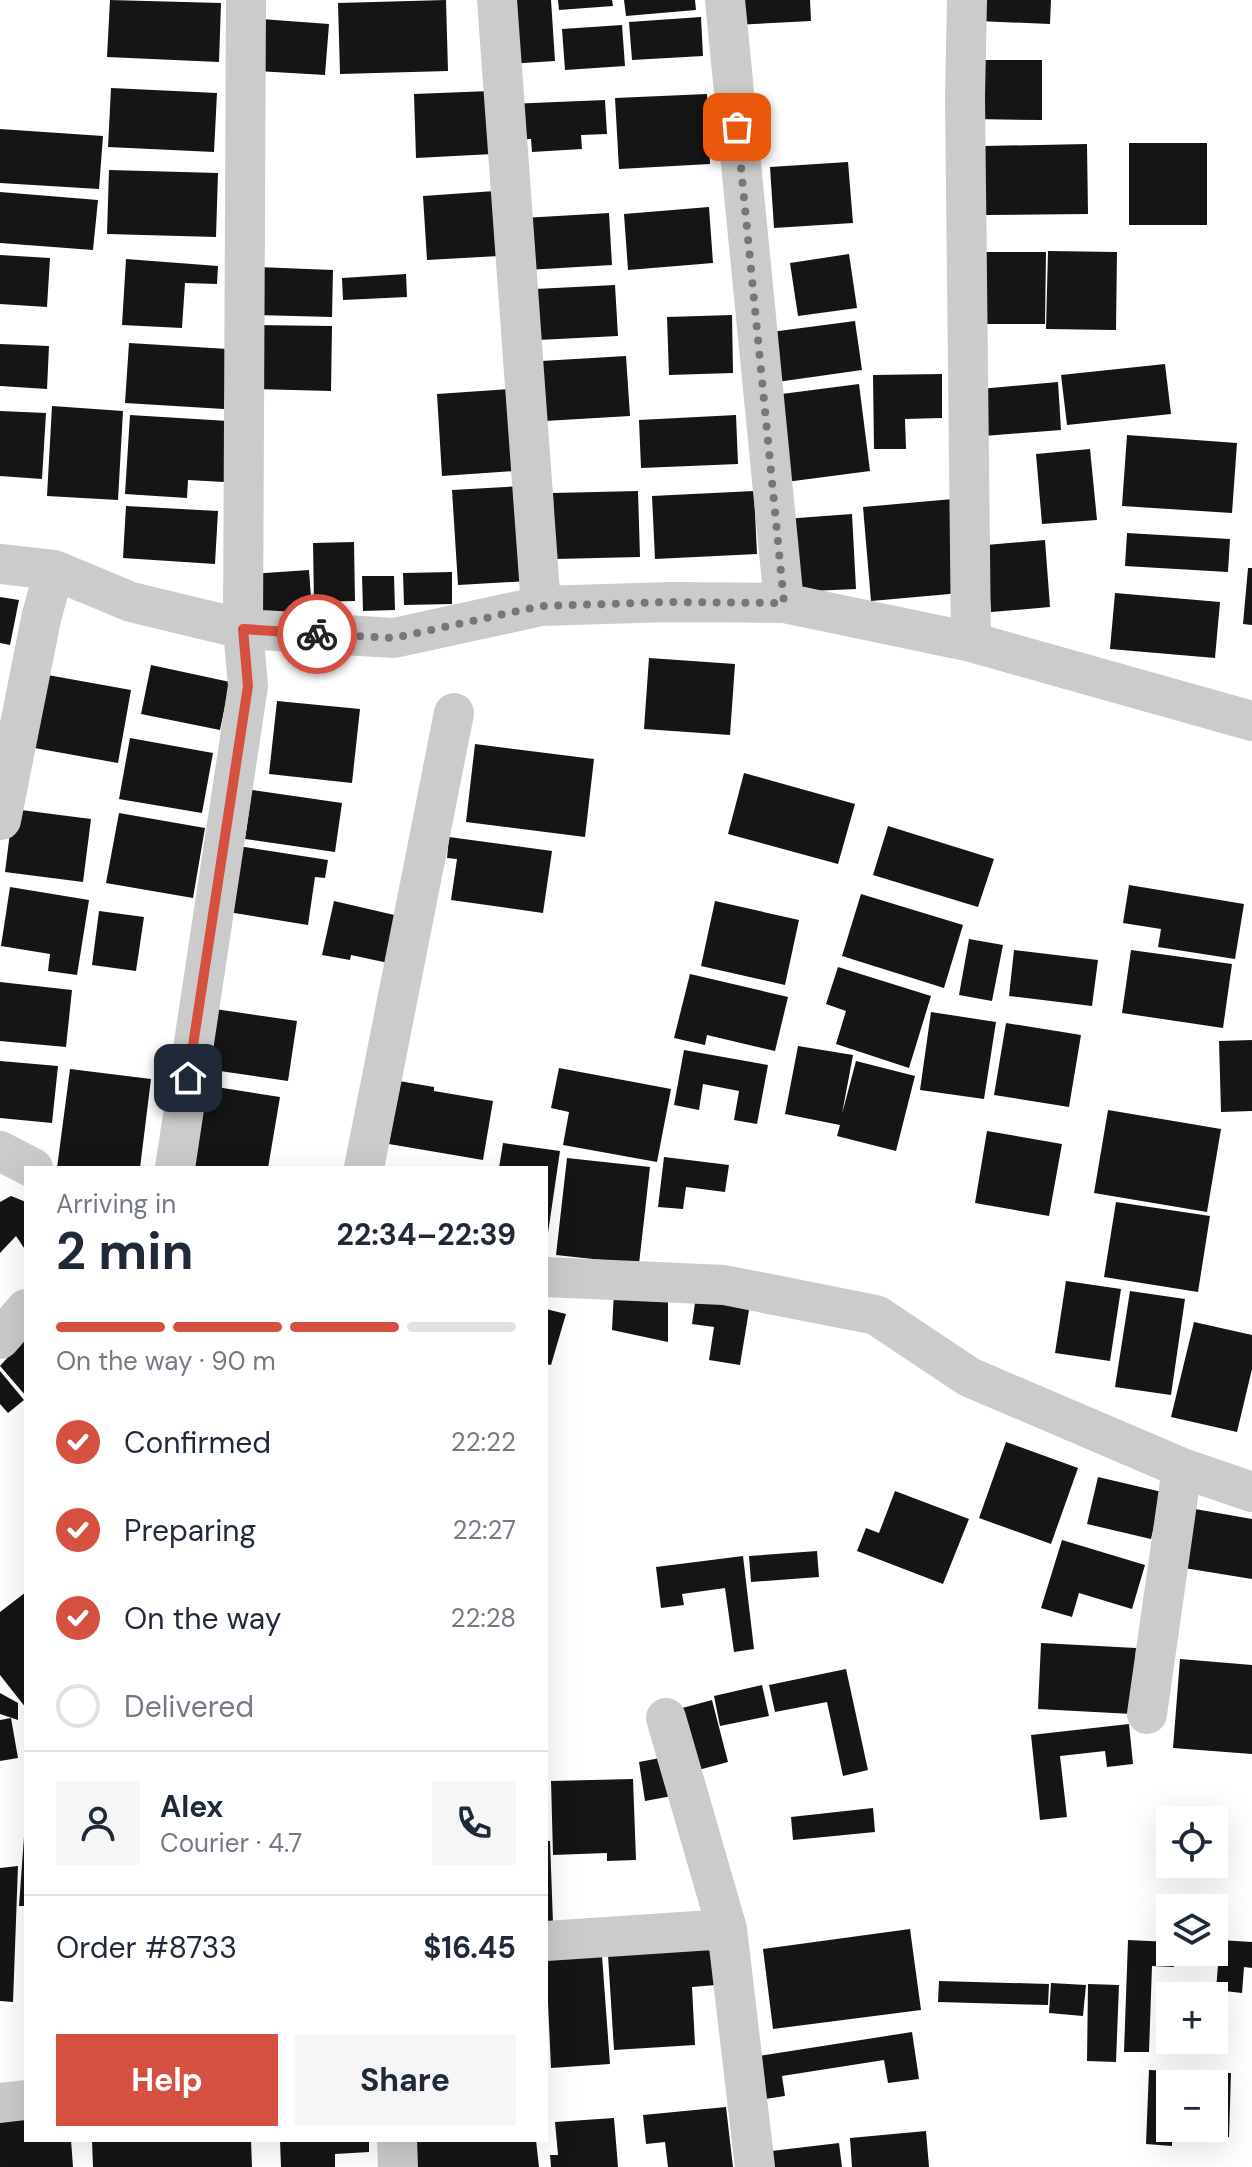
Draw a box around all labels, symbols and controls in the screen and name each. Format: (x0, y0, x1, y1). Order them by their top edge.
pin (703, 93, 771, 161)
icon: bag (715, 105, 759, 149)
courier (277, 594, 357, 674)
icon: bike (295, 612, 339, 656)
pin (154, 1044, 222, 1112)
icon: home (166, 1056, 210, 1100)
text: Arriving in (56, 1187, 176, 1221)
text: 22:34–22:39 (337, 1215, 516, 1254)
text: 2 min (56, 1217, 194, 1285)
text: On the way · 90 m (56, 1344, 276, 1378)
icon: check (56, 1420, 100, 1464)
text: Confirmed (124, 1423, 271, 1462)
text: 22:22 (451, 1425, 516, 1459)
icon: check (56, 1508, 100, 1552)
text: Preparing (124, 1511, 256, 1550)
text: 22:27 (452, 1513, 516, 1547)
icon: check (56, 1596, 100, 1640)
text: On the way (124, 1599, 281, 1638)
text: 22:28 (450, 1601, 516, 1635)
text: Delivered (124, 1687, 254, 1726)
button: person (56, 1781, 140, 1865)
button: phone (432, 1781, 516, 1865)
text: Alex (160, 1787, 223, 1826)
map controls (1156, 1806, 1228, 2142)
button: locate (1156, 1806, 1228, 1878)
text: Courier · 4.7 (160, 1826, 302, 1860)
button: layers (1156, 1894, 1228, 1966)
text: Order #8733 (56, 1928, 237, 1967)
text: $16.45 (423, 1928, 516, 1967)
button: + (1156, 1982, 1228, 2054)
button: Help (56, 2034, 278, 2126)
button: Share (294, 2034, 516, 2126)
button: − (1156, 2070, 1228, 2142)

